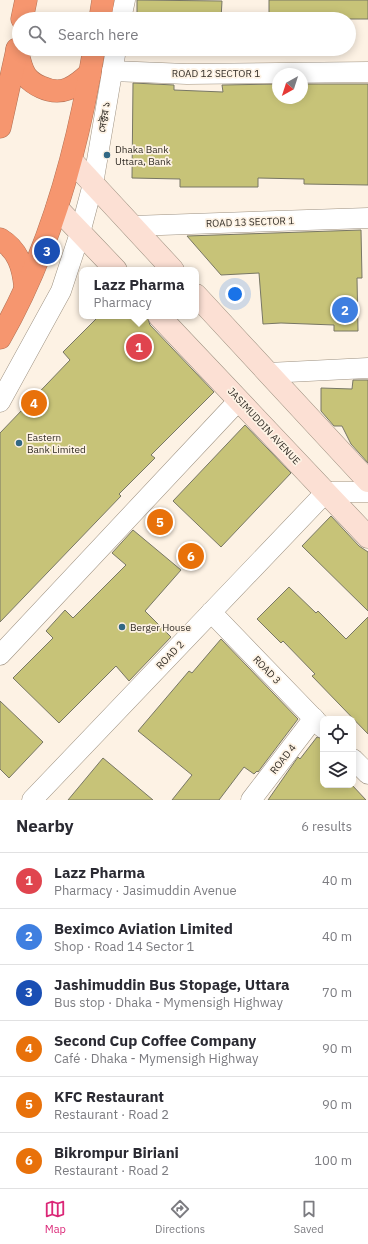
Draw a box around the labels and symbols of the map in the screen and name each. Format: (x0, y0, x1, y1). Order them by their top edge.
street label: ROAD 12 SECTOR 1 (172, 67, 260, 80)
north arrow (272, 68, 308, 104)
street label: সেক্টর ১ (95, 100, 113, 134)
place label: Dhaka Bank Uttara, Bank (115, 143, 172, 168)
marker: Dhaka Bank Uttara, Bank (102, 150, 112, 160)
street label: ROAD 13 SECTOR 1 (206, 214, 294, 230)
pin: 3 (34, 236, 60, 266)
your location (225, 284, 245, 304)
pin: 2 (332, 295, 358, 325)
pin: 1 (126, 332, 152, 362)
street label: JASIMUDDIN AVENUE (225, 385, 303, 467)
pin: 4 (21, 388, 47, 418)
place label: Eastern Bank Limited (27, 431, 86, 456)
marker: Eastern Bank Limited (14, 438, 24, 448)
pin: 5 (147, 507, 173, 537)
pin: 6 (178, 541, 204, 571)
place label: Berger House (130, 621, 191, 634)
marker: Berger House (117, 622, 127, 632)
street label: ROAD 2 (153, 638, 187, 672)
street label: ROAD 3 (250, 653, 284, 687)
street label: ROAD 4 (267, 741, 299, 777)

